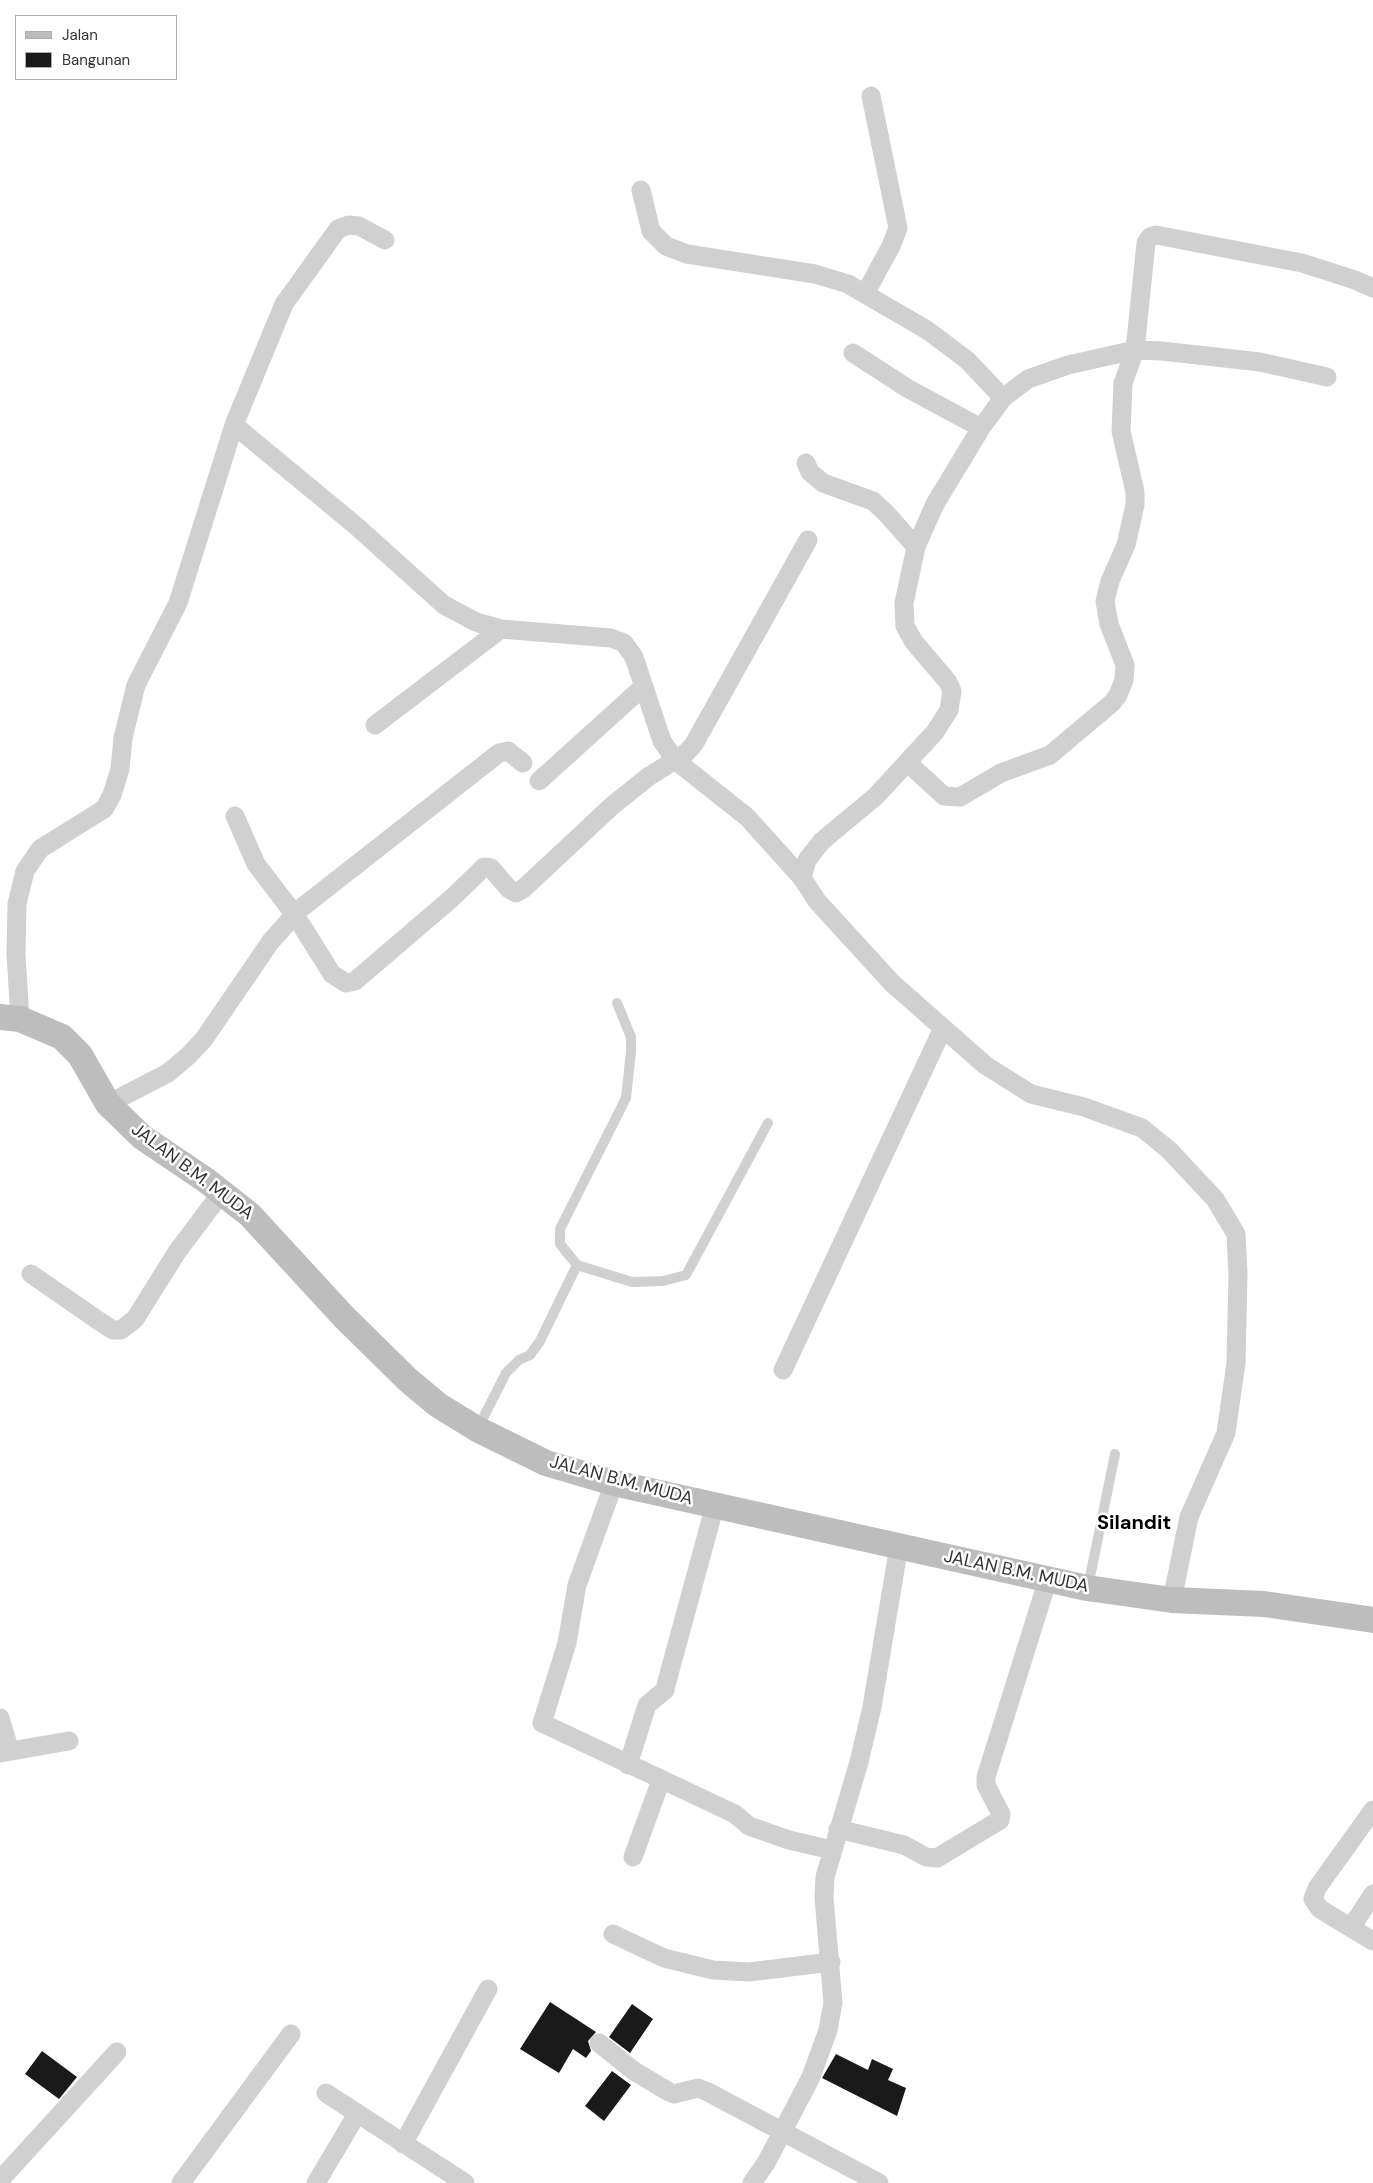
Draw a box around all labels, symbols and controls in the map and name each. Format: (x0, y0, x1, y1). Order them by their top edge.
legend (15, 15, 178, 80)
text: Jalan (62, 25, 98, 45)
text: Bangunan (62, 50, 130, 70)
street label: JALAN B.M. MUDA (127, 1119, 257, 1225)
street label: JALAN B.M. MUDA (547, 1451, 695, 1511)
district label: Silandit (1097, 1512, 1171, 1536)
street label: JALAN B.M. MUDA (942, 1546, 1090, 1598)

